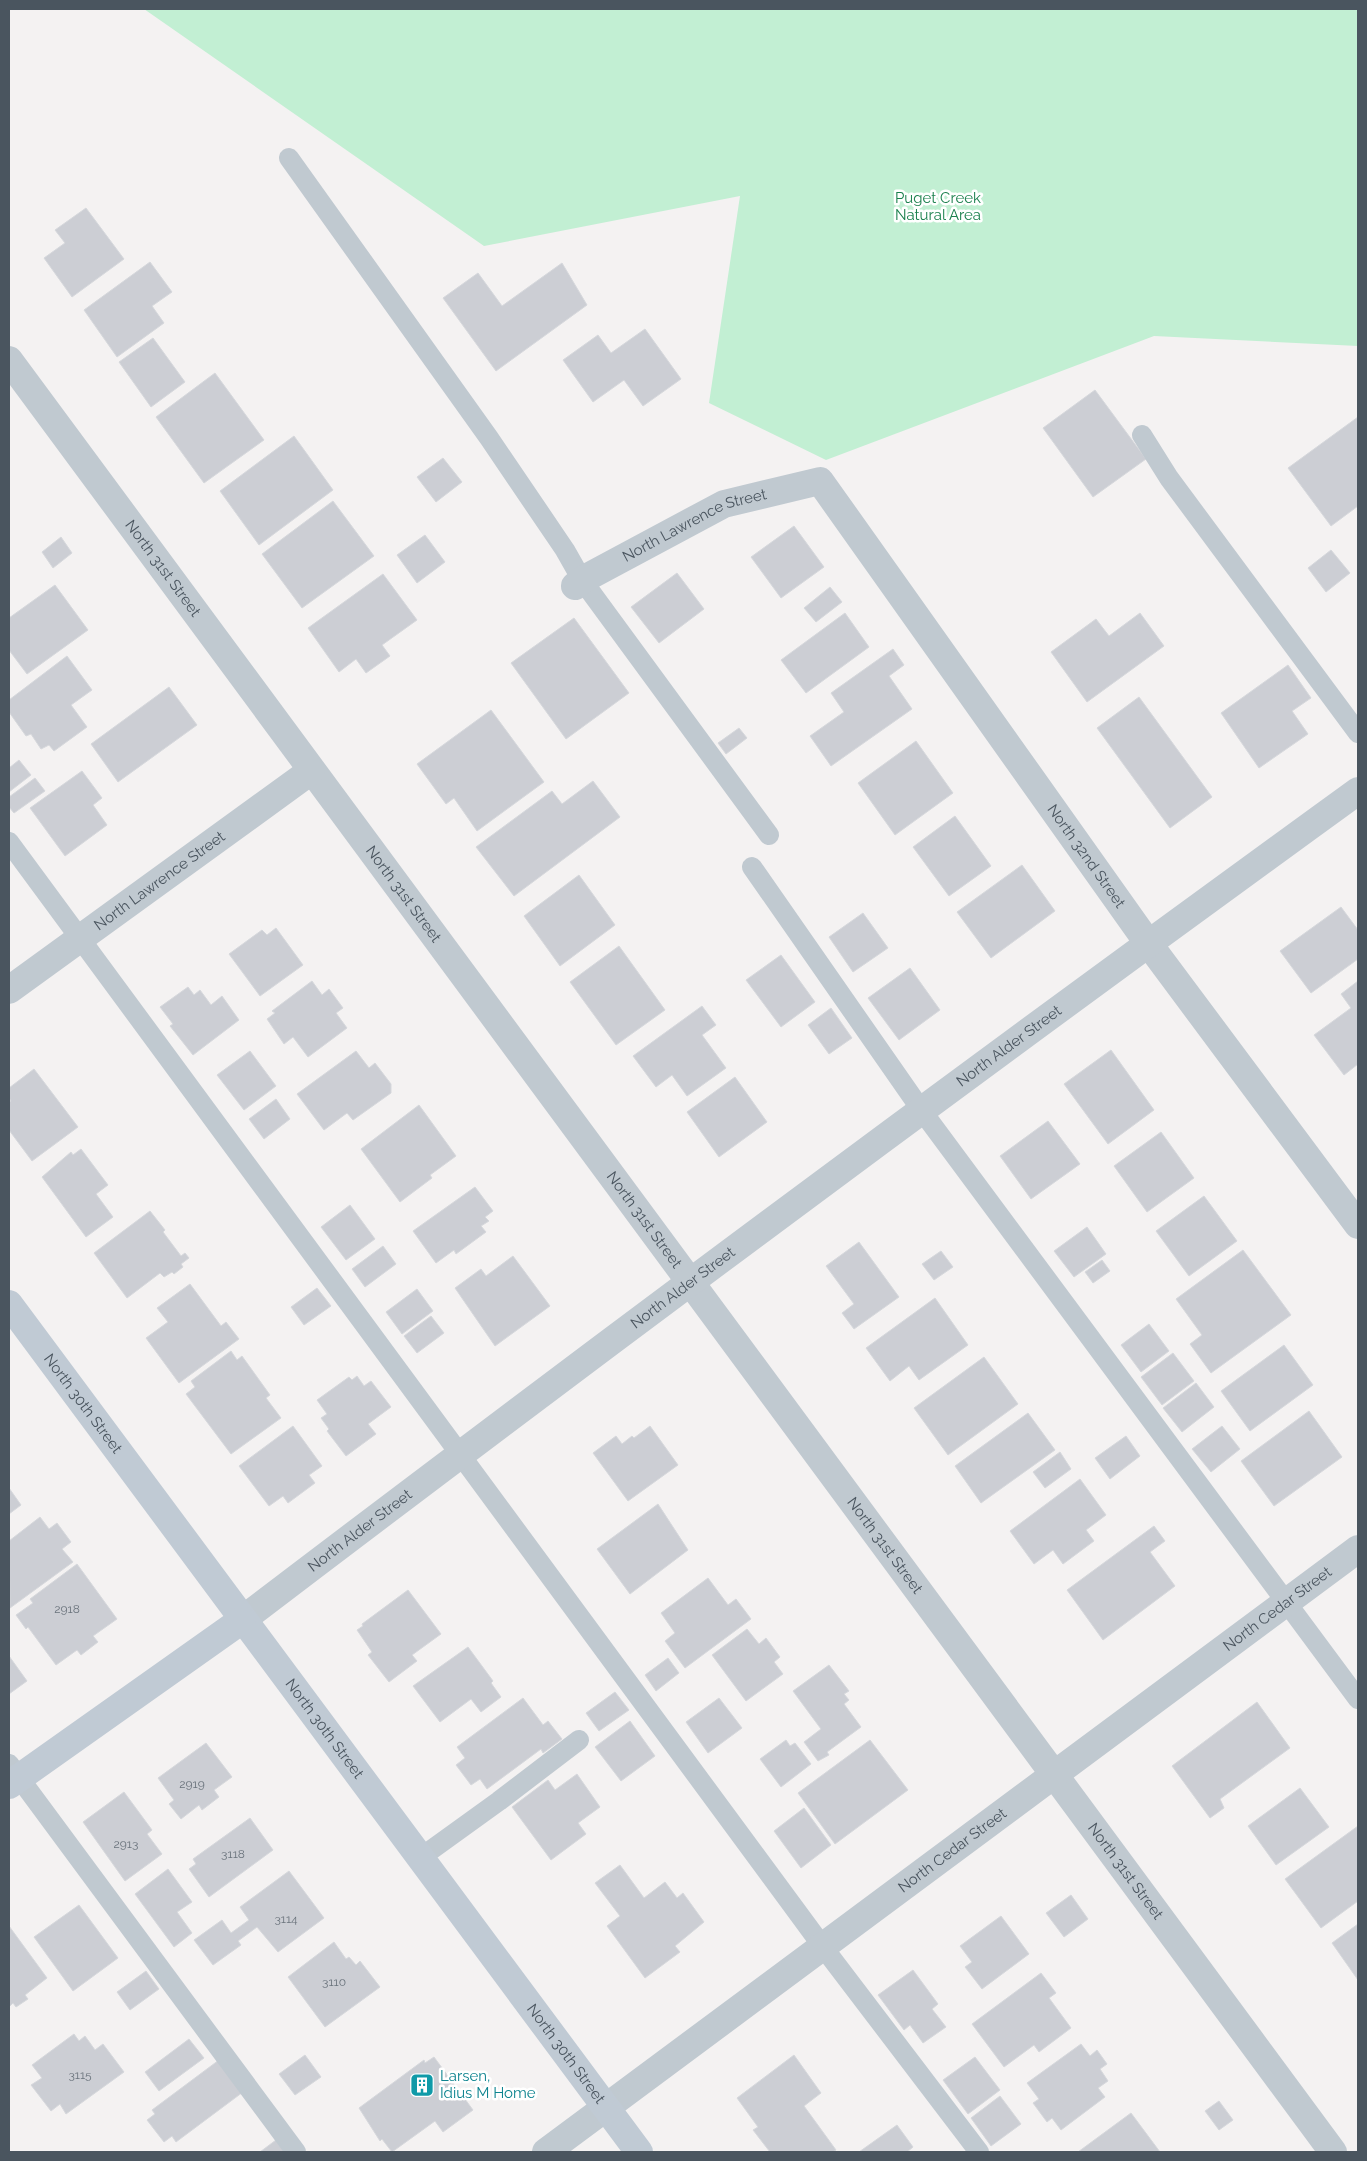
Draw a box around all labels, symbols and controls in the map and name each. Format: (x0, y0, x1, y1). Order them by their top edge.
park label: Puget Creek Natural Area (895, 189, 981, 224)
street label: North Lawrence Street (619, 485, 768, 566)
street label: North 31st Street (121, 517, 204, 620)
street label: North 32nd Street (1043, 801, 1129, 911)
street label: North Lawrence Street (91, 827, 228, 934)
street label: North 31st Street (362, 842, 445, 946)
street label: North Alder Street (953, 1002, 1065, 1090)
street label: North 31st Street (603, 1168, 686, 1272)
street label: North Alder Street (627, 1243, 739, 1333)
street label: North 30th Street (40, 1350, 126, 1457)
street label: North Alder Street (304, 1485, 415, 1576)
street label: North 31st Street (843, 1494, 926, 1597)
street label: North Cedar Street (1220, 1563, 1335, 1655)
house number: 2918 (54, 1602, 80, 1616)
street label: North 30th Street (282, 1675, 367, 1782)
house number: 2919 (179, 1777, 205, 1791)
street label: North Cedar Street (895, 1804, 1010, 1896)
street label: North 31st Street (1084, 1819, 1167, 1923)
house number: 2913 (114, 1837, 138, 1851)
house number: 3118 (221, 1847, 245, 1861)
house number: 3114 (274, 1912, 298, 1926)
house number: 3110 (322, 1975, 346, 1989)
street label: North 30th Street (523, 2000, 609, 2107)
place label: Larsen, Idius M Home (440, 2067, 536, 2102)
house number: 3115 (68, 2068, 92, 2082)
building icon: Larsen, Idius M Home (409, 2072, 435, 2098)

